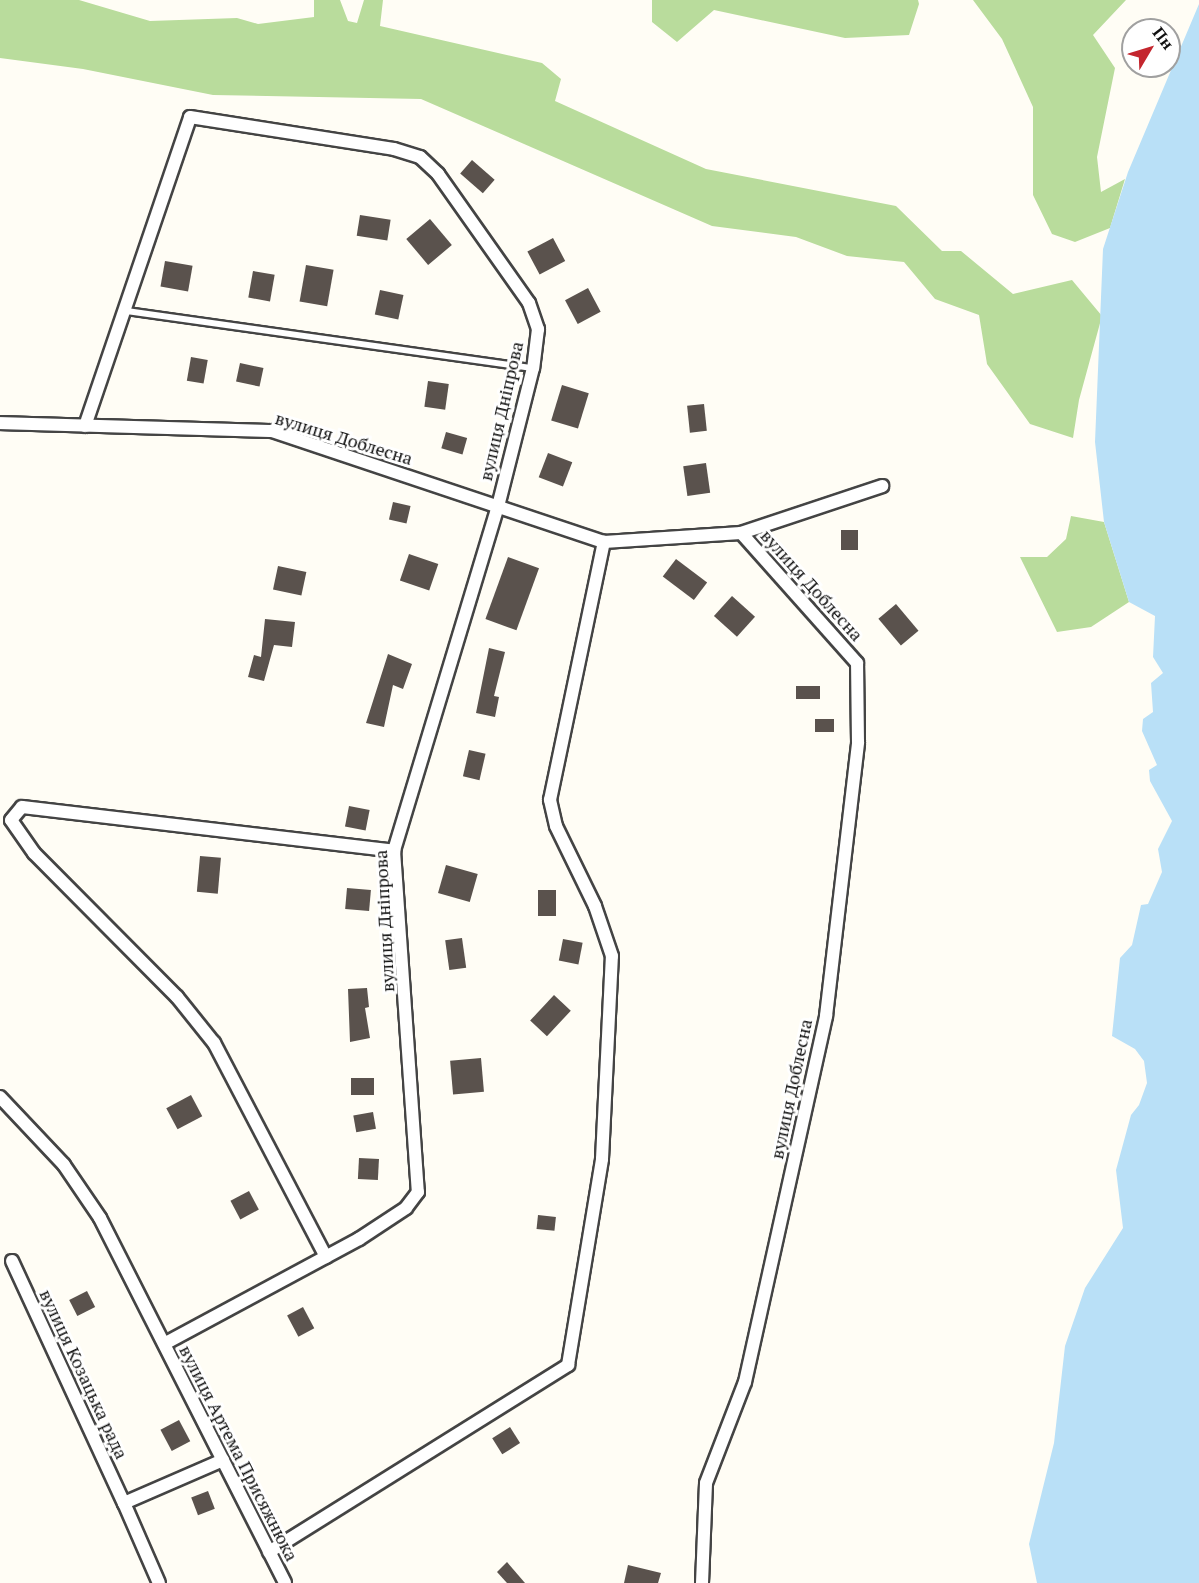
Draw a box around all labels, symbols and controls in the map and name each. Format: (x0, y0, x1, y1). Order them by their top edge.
north arrow (1121, 18, 1181, 78)
text: Пн (1148, 22, 1179, 54)
street label: вулиця Дніпрова (474, 339, 528, 483)
street label: вулиця Доблесна (273, 407, 415, 469)
street label: вулиця Доблесна (756, 525, 868, 645)
street label: вулиця Дніпрова (369, 849, 399, 993)
street label: вулиця Доблесна (766, 1017, 816, 1161)
street label: вулиця Козацька рада (35, 1286, 133, 1462)
street label: вулиця Артема Присяжнюка (175, 1341, 303, 1565)

